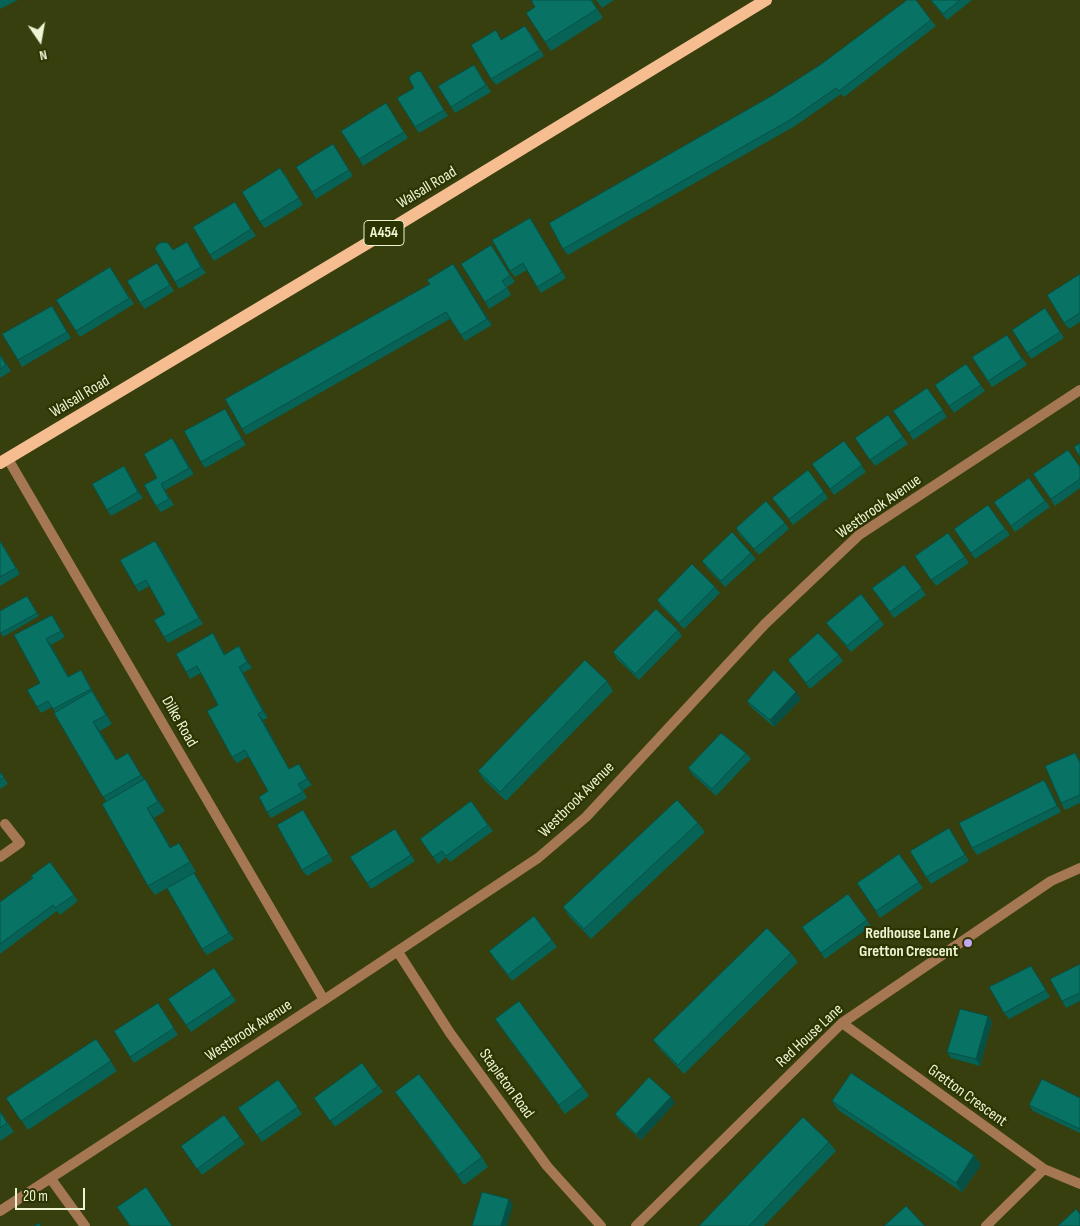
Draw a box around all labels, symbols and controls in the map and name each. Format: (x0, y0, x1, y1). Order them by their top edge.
north arrow (15, 15, 65, 65)
text: N (38, 46, 49, 64)
street label: Walsall Road (394, 163, 460, 213)
road number: A454 (364, 220, 404, 246)
street label: Walsall Road (47, 372, 113, 422)
street label: Westbrook Avenue (833, 471, 925, 543)
street label: Dilke Road (157, 693, 201, 751)
street label: Westbrook Avenue (535, 758, 619, 842)
place label: Redhouse Lane / Gretton Crescent (859, 924, 958, 962)
marker: Redhouse Lane / Gretton Crescent (962, 937, 974, 949)
street label: Westbrook Avenue (202, 996, 296, 1066)
street label: Red House Lane (773, 1000, 847, 1072)
street label: Stapleton Road (474, 1045, 538, 1123)
street label: Gretton Crescent (924, 1061, 1010, 1131)
scale bar (18, 1178, 88, 1210)
text: 20 m (23, 1187, 48, 1206)

